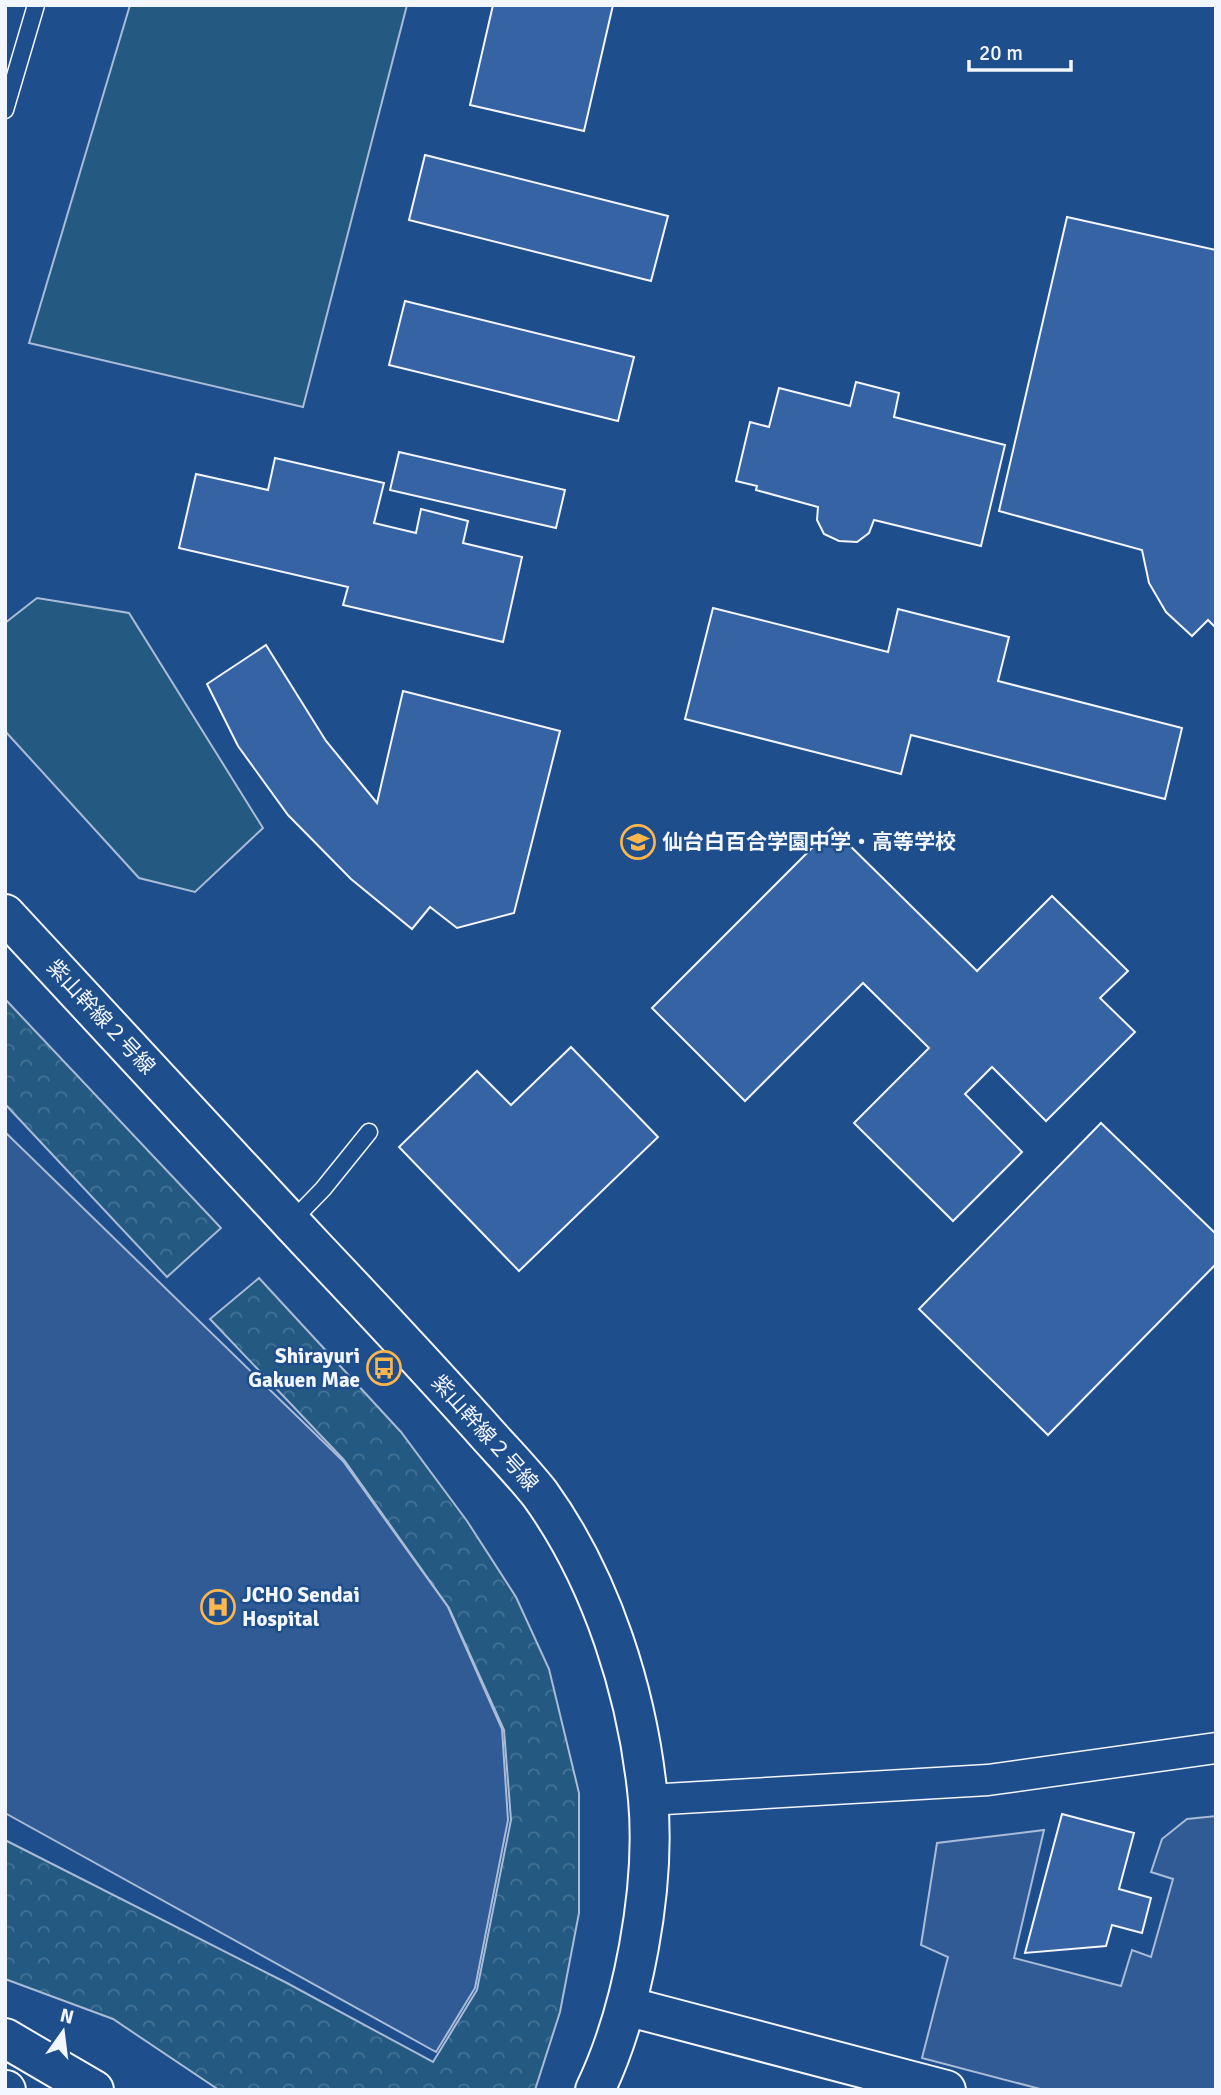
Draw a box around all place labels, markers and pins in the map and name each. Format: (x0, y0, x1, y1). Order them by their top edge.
school or university icon: 仙台白百合学園中学・高等学校 (619, 823, 657, 861)
place label: 仙台白百合学園中学・高等学校 (662, 829, 956, 855)
place label: Shirayuri Gakuen Mae (248, 1343, 360, 1393)
bus stop icon: Shirayuri Gakuen Mae (365, 1349, 403, 1387)
place label: JCHO Sendai Hospital (242, 1582, 360, 1632)
hospital icon: JCHO Sendai Hospital (199, 1588, 237, 1626)

